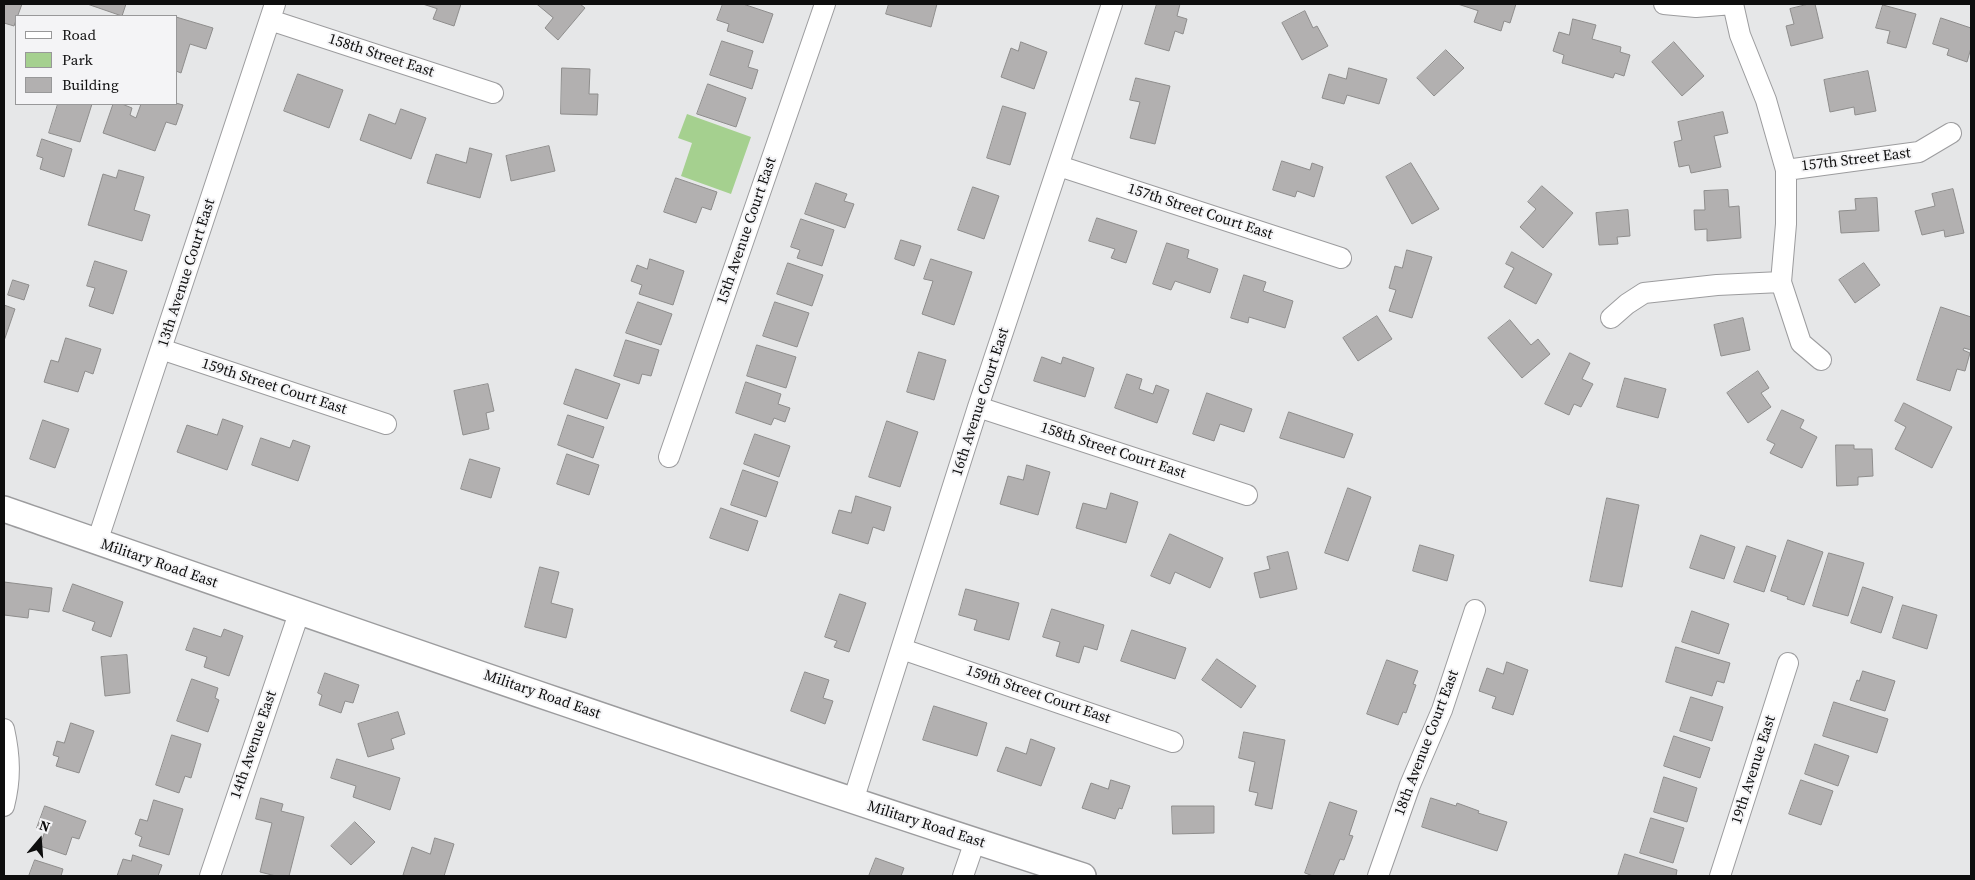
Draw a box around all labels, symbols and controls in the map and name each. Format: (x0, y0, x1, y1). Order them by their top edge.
legend (15, 15, 178, 105)
text: Road (62, 24, 96, 45)
street label: 158th Street East (326, 30, 436, 82)
text: Park (62, 49, 93, 70)
text: Building (62, 74, 119, 95)
street label: 157th Street East (1800, 144, 1912, 176)
street label: 15th Avenue Court East (713, 155, 781, 307)
street label: 157th Street Court East (1125, 180, 1275, 244)
street label: 13th Avenue Court East (155, 197, 219, 349)
street label: 16th Avenue Court East (949, 326, 1013, 478)
street label: 159th Street Court East (199, 355, 349, 419)
street label: 158th Street Court East (1038, 419, 1188, 483)
street label: Military Road East (98, 536, 220, 592)
street label: 159th Street Court East (963, 662, 1113, 728)
street label: Military Road East (481, 667, 603, 723)
street label: 18th Avenue Court East (1391, 668, 1463, 818)
street label: 14th Avenue East (227, 689, 281, 801)
street label: 19th Avenue East (1728, 713, 1780, 827)
street label: Military Road East (865, 797, 987, 853)
north arrow (15, 815, 65, 865)
text: N (37, 815, 53, 837)

